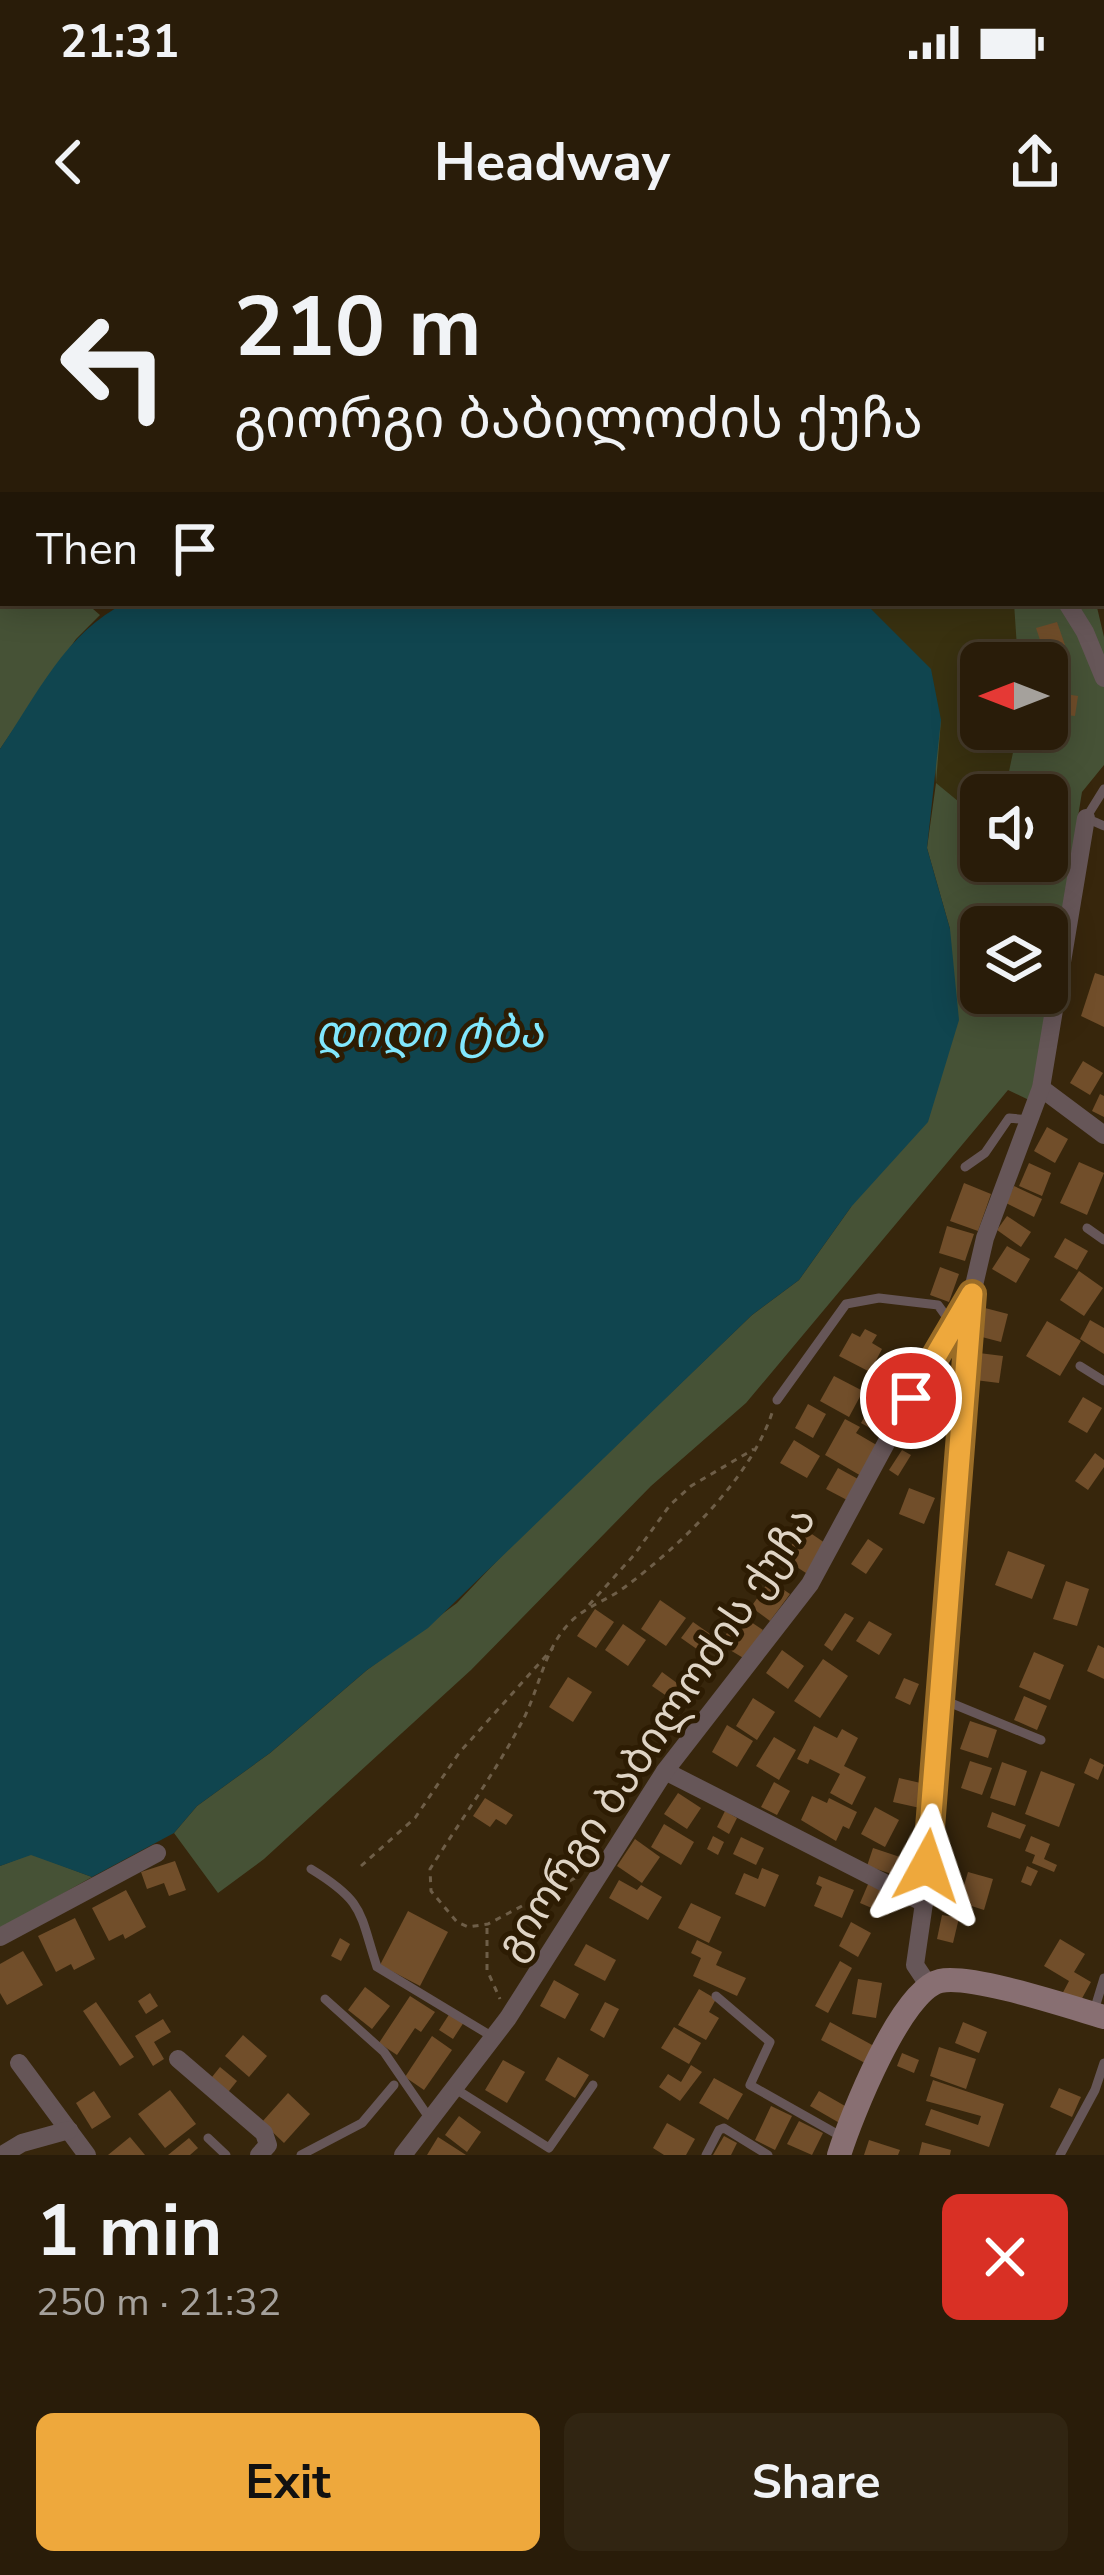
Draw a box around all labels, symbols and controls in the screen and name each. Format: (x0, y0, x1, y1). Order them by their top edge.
text: 21:31 (60, 12, 179, 73)
text: Headway (434, 125, 670, 199)
icon: back (36, 129, 102, 195)
icon: share (1002, 129, 1068, 195)
text: 210 m (234, 270, 482, 385)
icon: left (36, 288, 192, 444)
text: გიორგი ბაბილოძის ქუჩა (234, 382, 923, 456)
icon: arrive (162, 516, 228, 582)
text: Then (36, 519, 138, 580)
north arrow (960, 642, 1068, 750)
map controls (960, 642, 1068, 1014)
button: sound (960, 774, 1068, 882)
button: layers (960, 906, 1068, 1014)
water label: დიდი ტბა (314, 1002, 544, 1063)
pin (860, 1347, 962, 1449)
icon: arrive (878, 1365, 944, 1431)
street label: გიორგი ბაბილოძის ქუჩა (483, 1495, 829, 1971)
position arrow (864, 1803, 990, 1929)
text: 1 min (36, 2182, 222, 2280)
button: close (942, 2194, 1068, 2320)
text: 250 m · 21:32 (36, 2276, 281, 2329)
button: Exit (36, 2413, 540, 2551)
button: Share (564, 2413, 1068, 2551)

